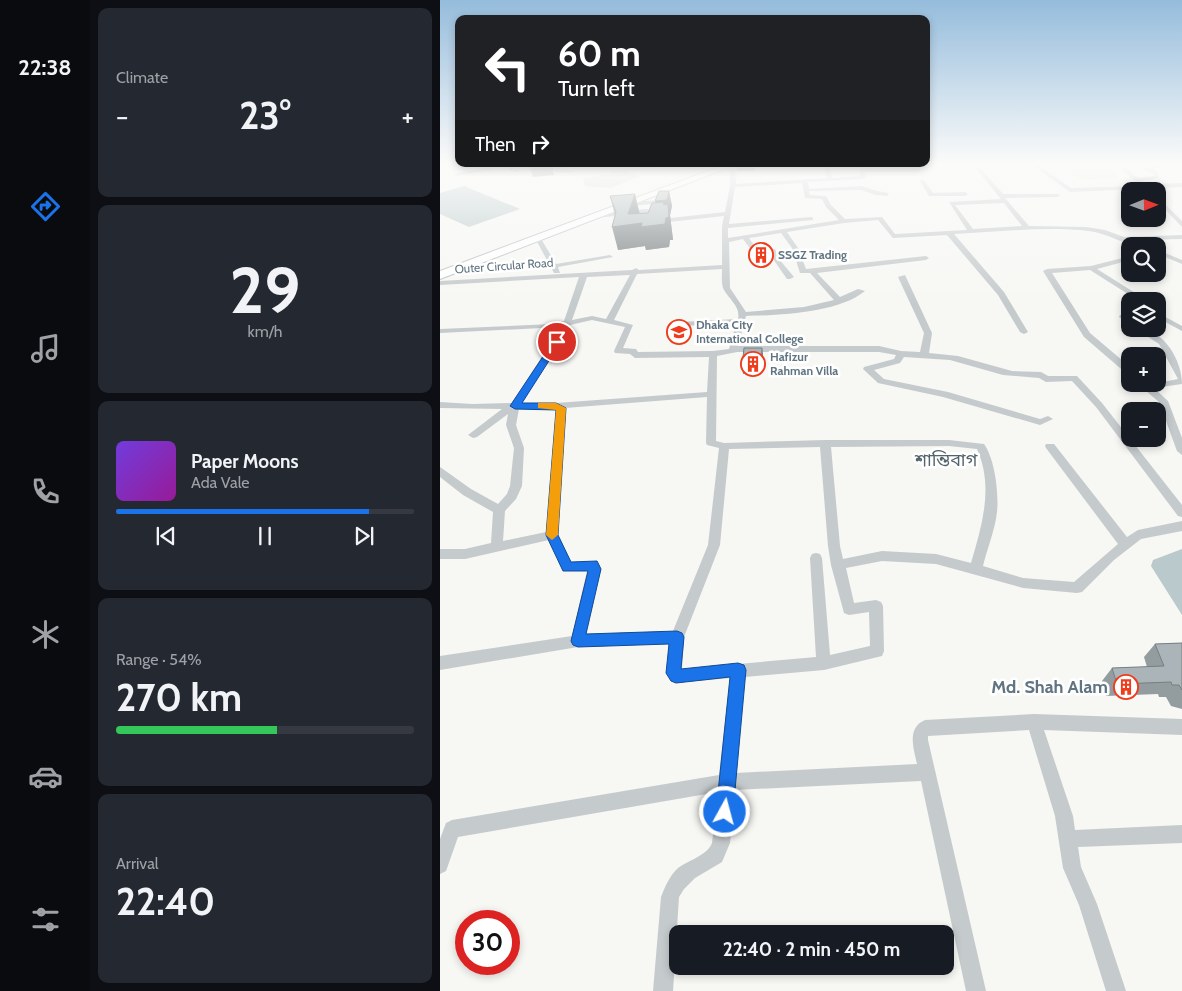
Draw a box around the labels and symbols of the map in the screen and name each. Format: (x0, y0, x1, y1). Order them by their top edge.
north arrow (1121, 182, 1166, 228)
building icon: SSGZ Trading (748, 242, 774, 268)
place label: SSGZ Trading (778, 247, 847, 262)
street label: Outer Circular Road (454, 255, 554, 276)
place label: Dhaka City International College (696, 317, 804, 346)
school or university icon: Dhaka City International College (666, 319, 692, 345)
pin (536, 321, 578, 363)
place label: Hafizur Rahman Villa (770, 349, 838, 378)
building icon: Hafizur Rahman Villa (740, 351, 766, 377)
district label: শান্তিবাগ (914, 449, 978, 471)
building icon: Md. Shah Alam (1113, 674, 1139, 700)
place label: Md. Shah Alam (991, 676, 1108, 698)
position arrow (698, 785, 750, 837)
speed limit sign: 30 (455, 910, 520, 975)

